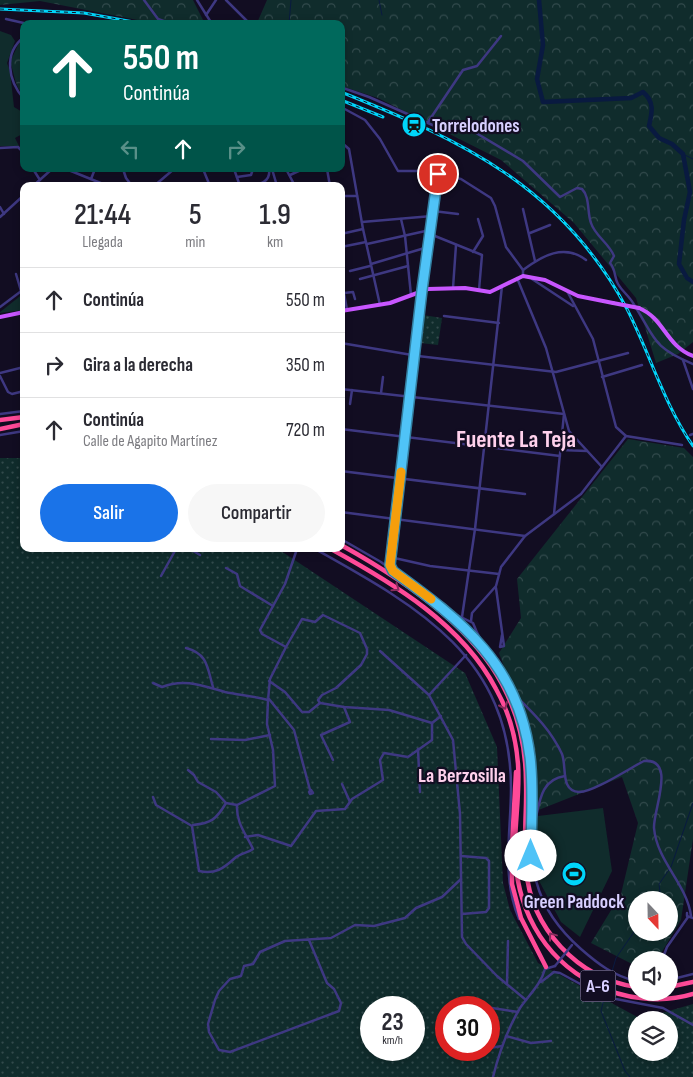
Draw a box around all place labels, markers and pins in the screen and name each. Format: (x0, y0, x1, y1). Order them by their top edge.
station icon: Torrelodones (401, 112, 427, 138)
place label: Torrelodones (432, 115, 520, 138)
pin (417, 153, 459, 195)
sports icon: Green Paddock (561, 861, 587, 887)
place label: Green Paddock (524, 891, 624, 914)

